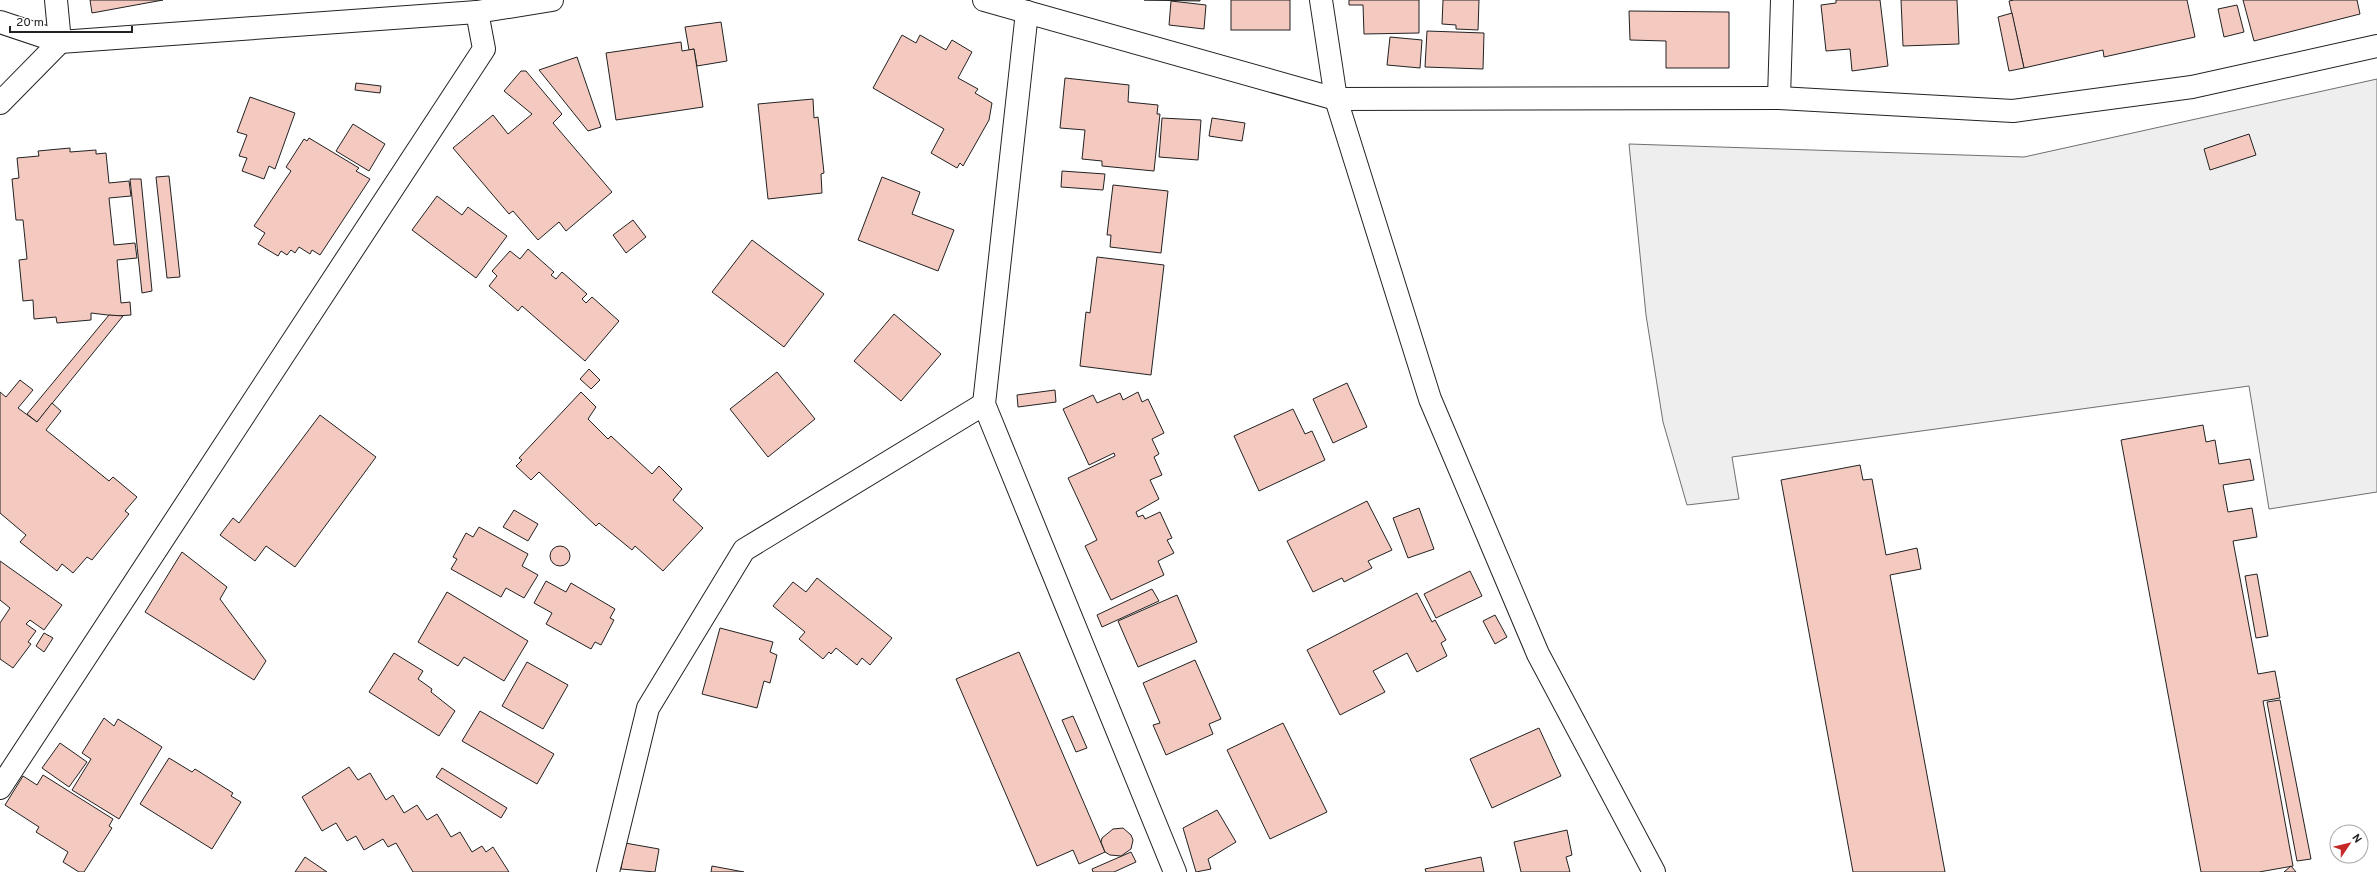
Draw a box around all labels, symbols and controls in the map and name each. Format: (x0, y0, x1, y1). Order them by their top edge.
scale bar (10, 8, 132, 34)
text: 20 m (16, 15, 44, 31)
north arrow (2329, 824, 2369, 864)
text: N (2348, 832, 2364, 846)

